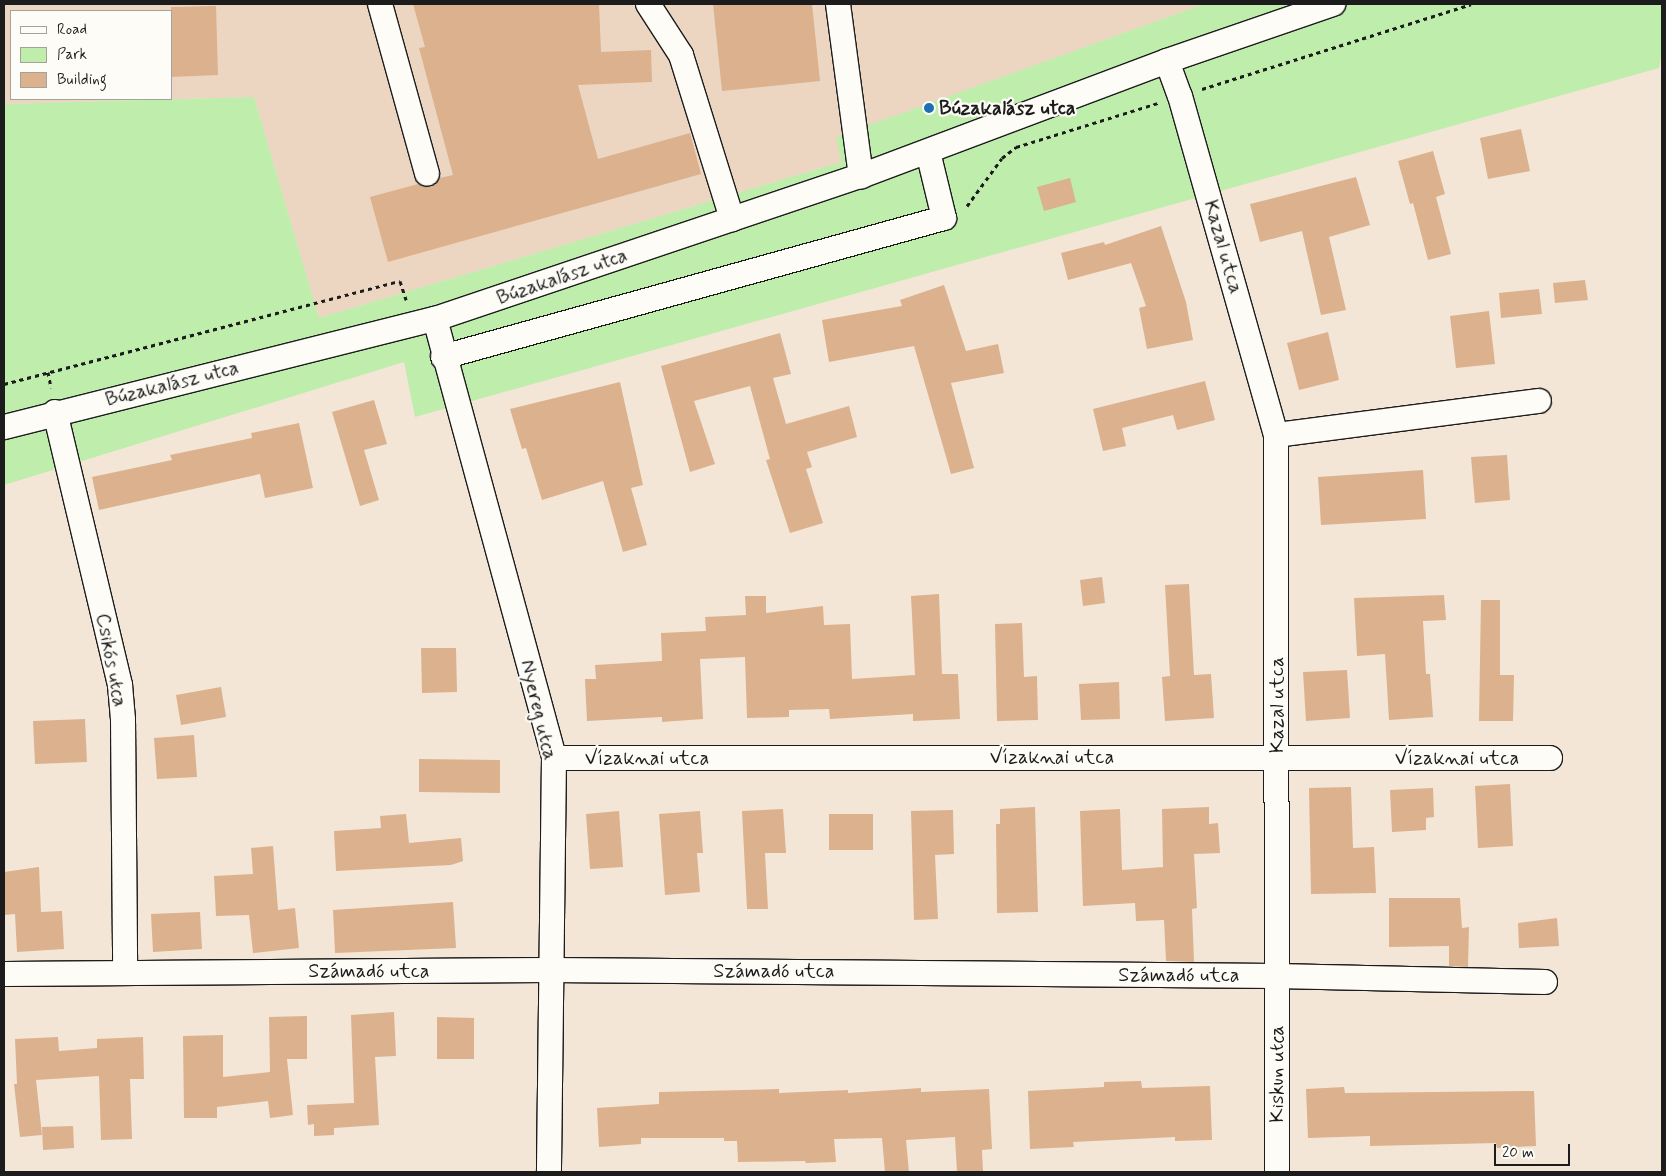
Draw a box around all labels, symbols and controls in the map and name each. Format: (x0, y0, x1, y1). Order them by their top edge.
legend (10, 10, 172, 100)
text: Road (57, 20, 87, 40)
text: Park (57, 45, 87, 65)
text: Building (57, 70, 107, 90)
place label: Búzakalász utca (939, 96, 1080, 120)
marker: Búzakalász utca (923, 102, 935, 114)
street label: Kazal utca (1199, 198, 1247, 296)
street label: Búzakalász utca (491, 243, 633, 311)
street label: Búzakalász utca (101, 355, 243, 413)
street label: Csikós utca (90, 609, 132, 711)
street label: Nyereg utca (514, 656, 562, 764)
street label: Kazal utca (1265, 658, 1289, 752)
street label: Vízaknai utca (990, 745, 1114, 769)
street label: Vízaknai utca (585, 746, 709, 770)
street label: Vízaknai utca (1395, 746, 1519, 770)
street label: Számadó utca (308, 959, 430, 983)
street label: Számadó utca (713, 959, 835, 983)
street label: Számadó utca (1118, 963, 1240, 987)
street label: Kiskun utca (1265, 1024, 1289, 1124)
scale bar (1496, 1134, 1572, 1166)
text: 20 m (1502, 1143, 1534, 1163)

